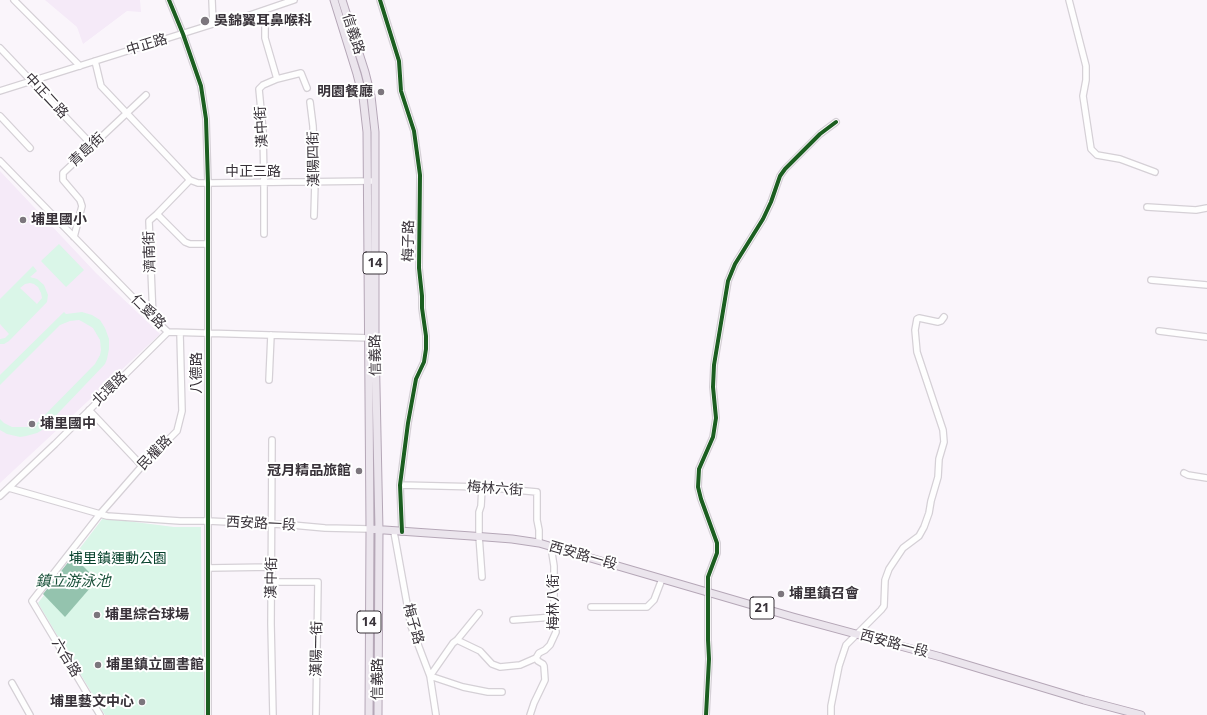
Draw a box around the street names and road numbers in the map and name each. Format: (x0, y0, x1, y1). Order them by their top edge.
street label: 信義路 (339, 11, 367, 57)
street label: 中正路 (124, 31, 170, 59)
street label: 中正二路 (21, 70, 71, 122)
street label: 漢中街 (253, 106, 271, 148)
street label: 青島街 (66, 130, 108, 170)
street label: 漢陽四街 (305, 131, 323, 187)
street label: 中正三路 (225, 164, 281, 180)
street label: 梅子路 (400, 220, 418, 262)
street label: 濟南街 (141, 231, 159, 273)
road number: 14 (363, 252, 387, 274)
street label: 仁愛路 (127, 291, 169, 333)
street label: 信義路 (367, 334, 385, 376)
street label: 八德路 (189, 352, 205, 394)
street label: 北環路 (89, 368, 131, 410)
street label: 民權路 (134, 432, 176, 474)
street label: 梅林六街 (466, 479, 524, 499)
street label: 西安路一段 (226, 514, 296, 534)
street label: 西安路一段 (547, 538, 619, 574)
street label: 漢中街 (263, 557, 281, 599)
street label: 梅林八街 (546, 574, 562, 630)
road number: 21 (750, 597, 774, 619)
street label: 梅子路 (399, 601, 427, 647)
road number: 14 (357, 611, 381, 633)
street label: 漢陽一街 (308, 621, 326, 677)
street label: 西安路一段 (858, 627, 930, 661)
street label: 六合路 (48, 636, 84, 680)
street label: 信義路 (370, 658, 386, 700)

